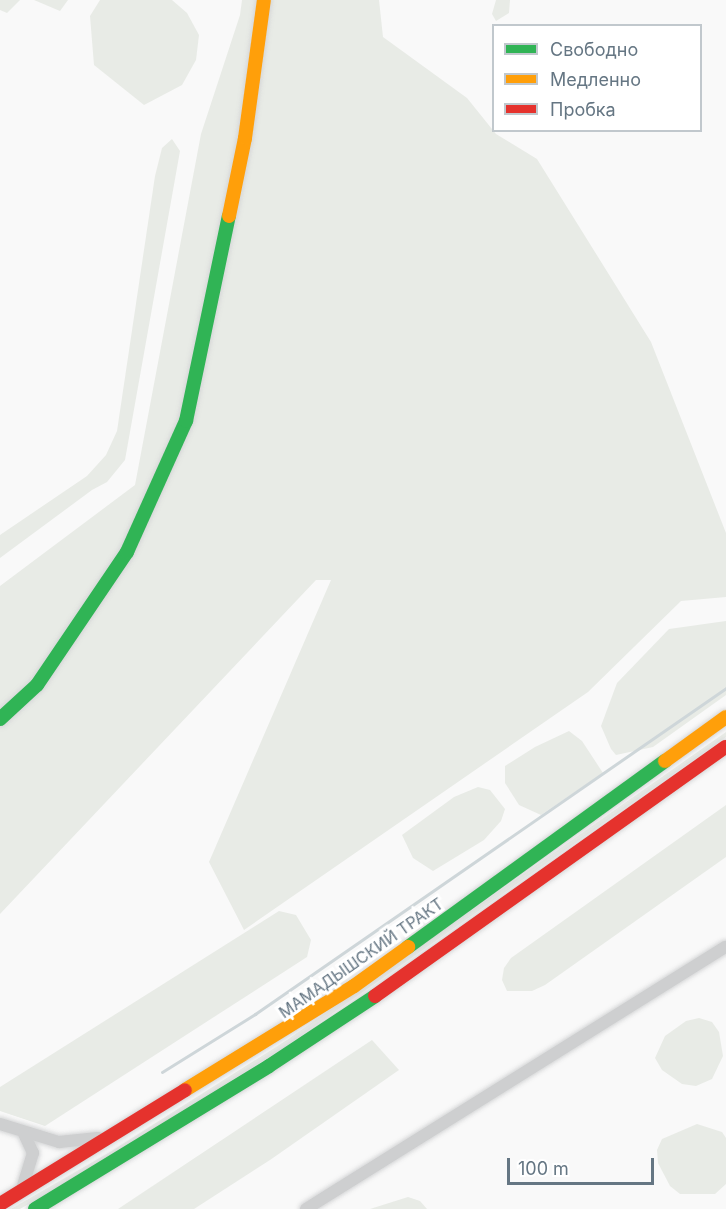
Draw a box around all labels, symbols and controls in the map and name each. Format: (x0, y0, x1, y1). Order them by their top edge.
legend (492, 24, 702, 132)
text: Свободно (550, 39, 638, 60)
text: Медленно (550, 69, 641, 90)
text: Пробка (550, 99, 616, 120)
street label: МАМАДЫШСКИЙ ТРАКТ (275, 894, 447, 1022)
scale bar (510, 1146, 657, 1184)
text: 100 m (518, 1158, 569, 1179)

